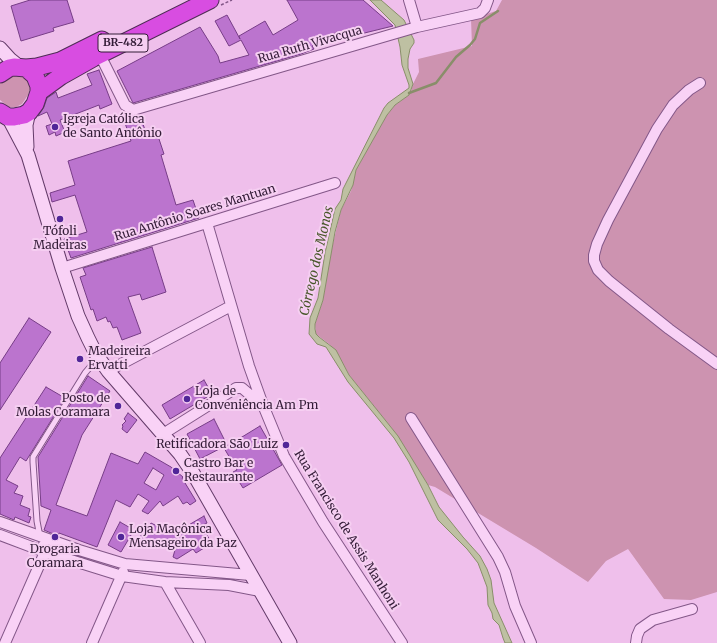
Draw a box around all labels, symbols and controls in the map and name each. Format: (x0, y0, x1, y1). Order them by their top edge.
street label: Rua Ruth Vivacqua (256, 23, 364, 67)
road number: BR-482 (98, 34, 148, 52)
place label: Igreja Católica de Santo Antônio (63, 113, 162, 141)
marker: Igreja Católica de Santo Antônio (50, 122, 60, 132)
street label: Rua Antônio Soares Mantuan (113, 182, 277, 244)
water label: Córrego dos Monos (297, 205, 337, 317)
marker: Tófoli Madeiras (55, 214, 65, 224)
place label: Tófoli Madeiras (33, 225, 87, 253)
place label: Madeireira Ervatti (88, 345, 151, 373)
marker: Madeireira Ervatti (75, 354, 85, 364)
place label: Loja de Conveniência Am Pm (195, 385, 318, 413)
place label: Posto de Molas Coramara (16, 392, 110, 420)
marker: Loja de Conveniência Am Pm (182, 394, 192, 404)
marker: Posto de Molas Coramara (113, 401, 123, 411)
place label: Retificadora São Luiz (156, 438, 278, 452)
marker: Retificadora São Luiz (281, 440, 291, 450)
street label: Rua Francisco de Assis Manhoni (291, 448, 401, 612)
place label: Castro Bar e Restaurante (184, 457, 253, 485)
marker: Castro Bar e Restaurante (171, 466, 181, 476)
place label: Loja Maçônica Mensageiro da Paz (129, 523, 237, 551)
marker: Drogaria Coramara (50, 532, 60, 542)
marker: Loja Maçônica Mensageiro da Paz (116, 532, 126, 542)
place label: Drogaria Coramara (27, 543, 83, 571)

